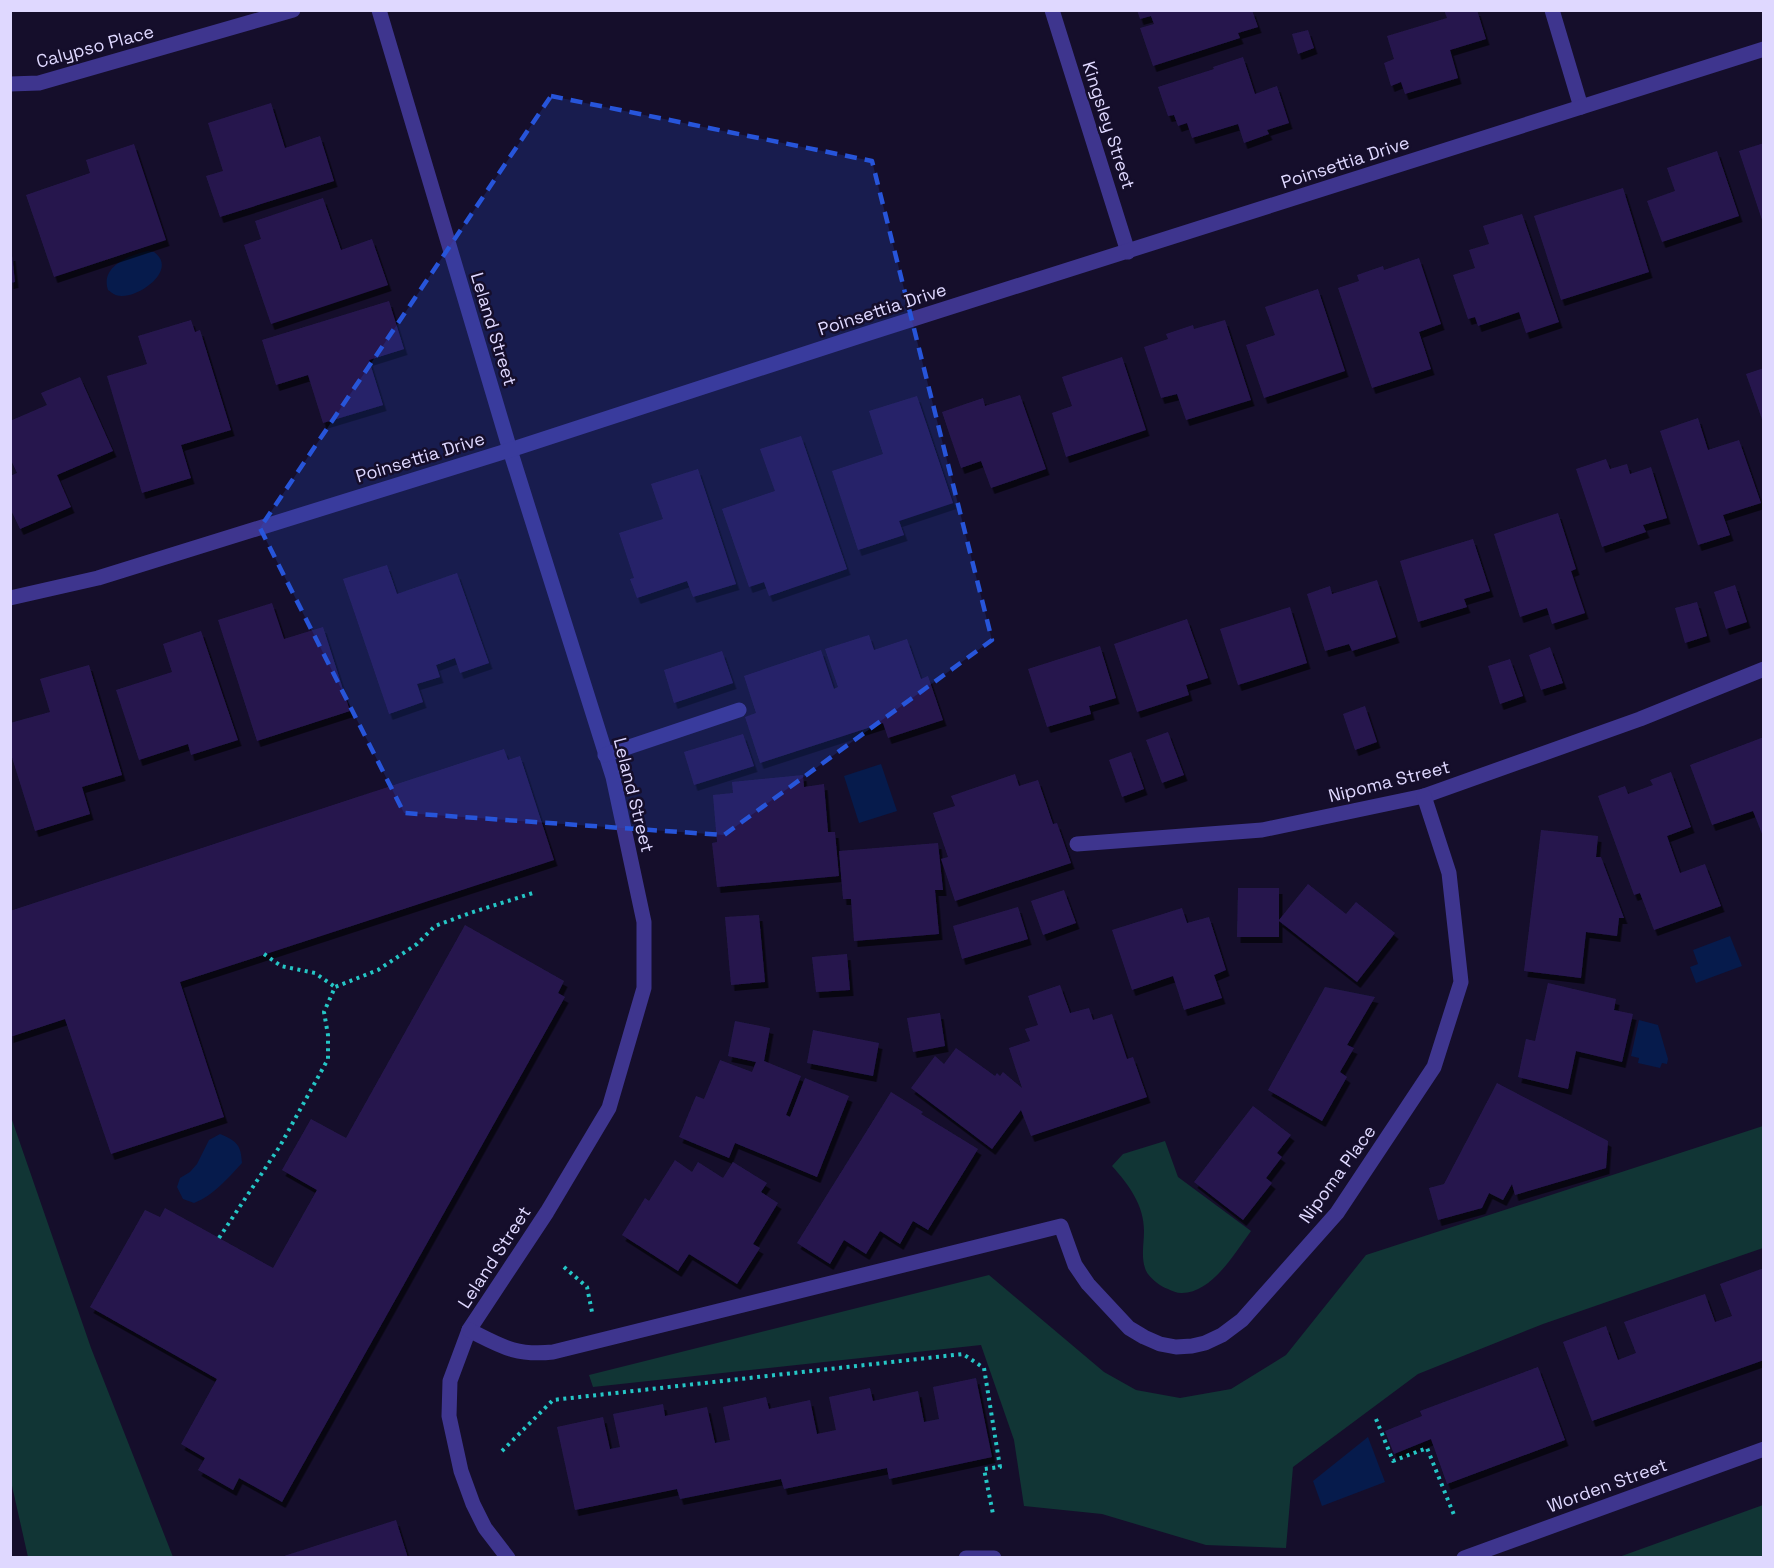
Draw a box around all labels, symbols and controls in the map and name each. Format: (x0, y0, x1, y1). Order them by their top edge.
street label: Calypso Place (34, 19, 156, 73)
street label: Kingsley Street (1077, 58, 1141, 192)
street label: Poinsettia Drive (1278, 130, 1412, 194)
street label: Leland Street (466, 269, 522, 389)
street label: Poinsettia Drive (815, 277, 949, 341)
street label: Poinsettia Drive (353, 426, 487, 488)
street label: Leland Street (609, 735, 659, 855)
street label: Nipoma Street (1326, 755, 1452, 807)
street label: Nipoma Place (1294, 1120, 1380, 1228)
street label: Leland Street (452, 1201, 536, 1313)
street label: Worden Street (1544, 1453, 1670, 1517)

